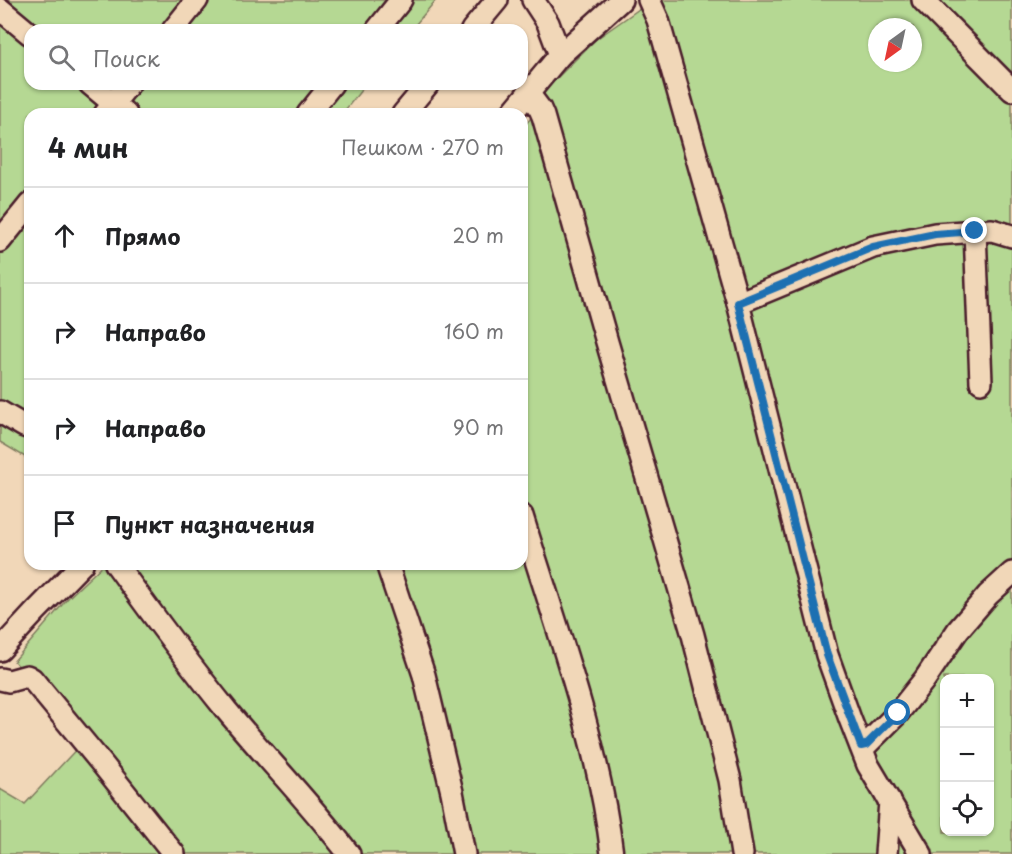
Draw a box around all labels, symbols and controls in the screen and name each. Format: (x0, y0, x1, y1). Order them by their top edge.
north arrow (868, 18, 922, 72)
search box (24, 24, 528, 90)
icon: search (45, 41, 78, 74)
text: Поиск (93, 41, 160, 74)
text: 4 мин (48, 128, 129, 167)
text: Пешком · 270 m (341, 132, 504, 162)
route end (961, 217, 987, 243)
icon: ahead (48, 219, 81, 252)
text: Прямо (105, 219, 180, 252)
text: 20 m (452, 220, 504, 250)
icon: right (48, 315, 81, 348)
text: Направо (105, 315, 206, 348)
text: 160 m (444, 316, 504, 346)
icon: right (48, 411, 81, 444)
text: Направо (105, 411, 206, 444)
text: 90 m (453, 412, 504, 442)
icon: arrive (48, 507, 81, 540)
text: Пункт назначения (105, 507, 315, 540)
map controls (940, 674, 994, 836)
button: + (940, 674, 994, 728)
route start (884, 699, 910, 725)
button: − (940, 728, 994, 782)
button: locate (940, 782, 994, 836)

